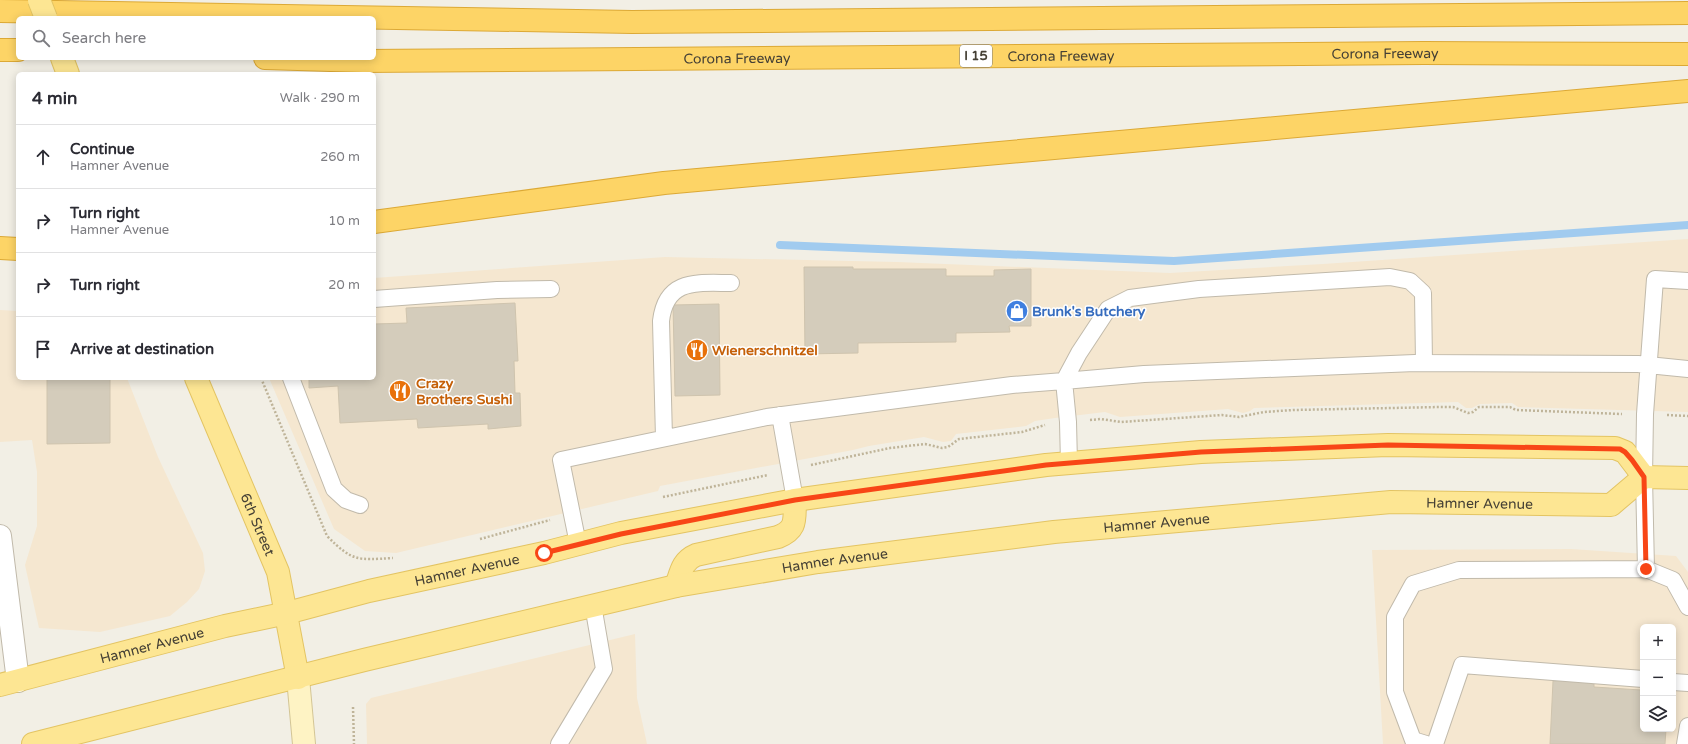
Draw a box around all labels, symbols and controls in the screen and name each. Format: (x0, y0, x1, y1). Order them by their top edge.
search box (16, 16, 376, 60)
icon: search (30, 27, 52, 49)
text: Search here (62, 29, 146, 47)
street label: Corona Freeway (1331, 44, 1439, 62)
road number: I 15 (960, 45, 992, 67)
street label: Corona Freeway (1007, 47, 1115, 65)
street label: Corona Freeway (683, 49, 791, 67)
text: 4 min (32, 88, 77, 109)
text: Walk · 290 m (280, 90, 360, 106)
text: Continue (70, 140, 134, 158)
icon: ahead (32, 146, 54, 168)
text: 260 m (320, 149, 360, 165)
text: Hamner Avenue (70, 158, 169, 174)
text: Turn right (70, 204, 140, 222)
icon: right (32, 210, 54, 232)
text: 10 m (328, 213, 360, 229)
text: Hamner Avenue (70, 222, 169, 238)
icon: right (32, 274, 54, 296)
text: Turn right (70, 276, 140, 294)
text: 20 m (328, 277, 360, 293)
shop icon: Brunk's Butchery (1004, 298, 1030, 324)
place label: Brunk's Butchery (1032, 303, 1146, 320)
restaurant icon: Wienerschnitzel (684, 337, 710, 363)
icon: arrive (32, 338, 54, 360)
text: Arrive at destination (70, 340, 214, 358)
place label: Wienerschnitzel (712, 342, 818, 359)
place label: Crazy Brothers Sushi (416, 375, 513, 408)
restaurant icon: Crazy Brothers Sushi (387, 378, 413, 404)
street label: 6th Street (237, 491, 279, 559)
street label: Hamner Avenue (1426, 494, 1533, 512)
street label: Hamner Avenue (1103, 510, 1211, 536)
route start (535, 544, 553, 562)
street label: Hamner Avenue (780, 545, 889, 576)
street label: Hamner Avenue (413, 550, 521, 589)
route end (1637, 560, 1655, 578)
street label: Hamner Avenue (98, 623, 206, 667)
map controls (1640, 624, 1676, 732)
button: + (1640, 624, 1676, 660)
button: − (1640, 660, 1676, 696)
button: layers (1640, 696, 1676, 732)

